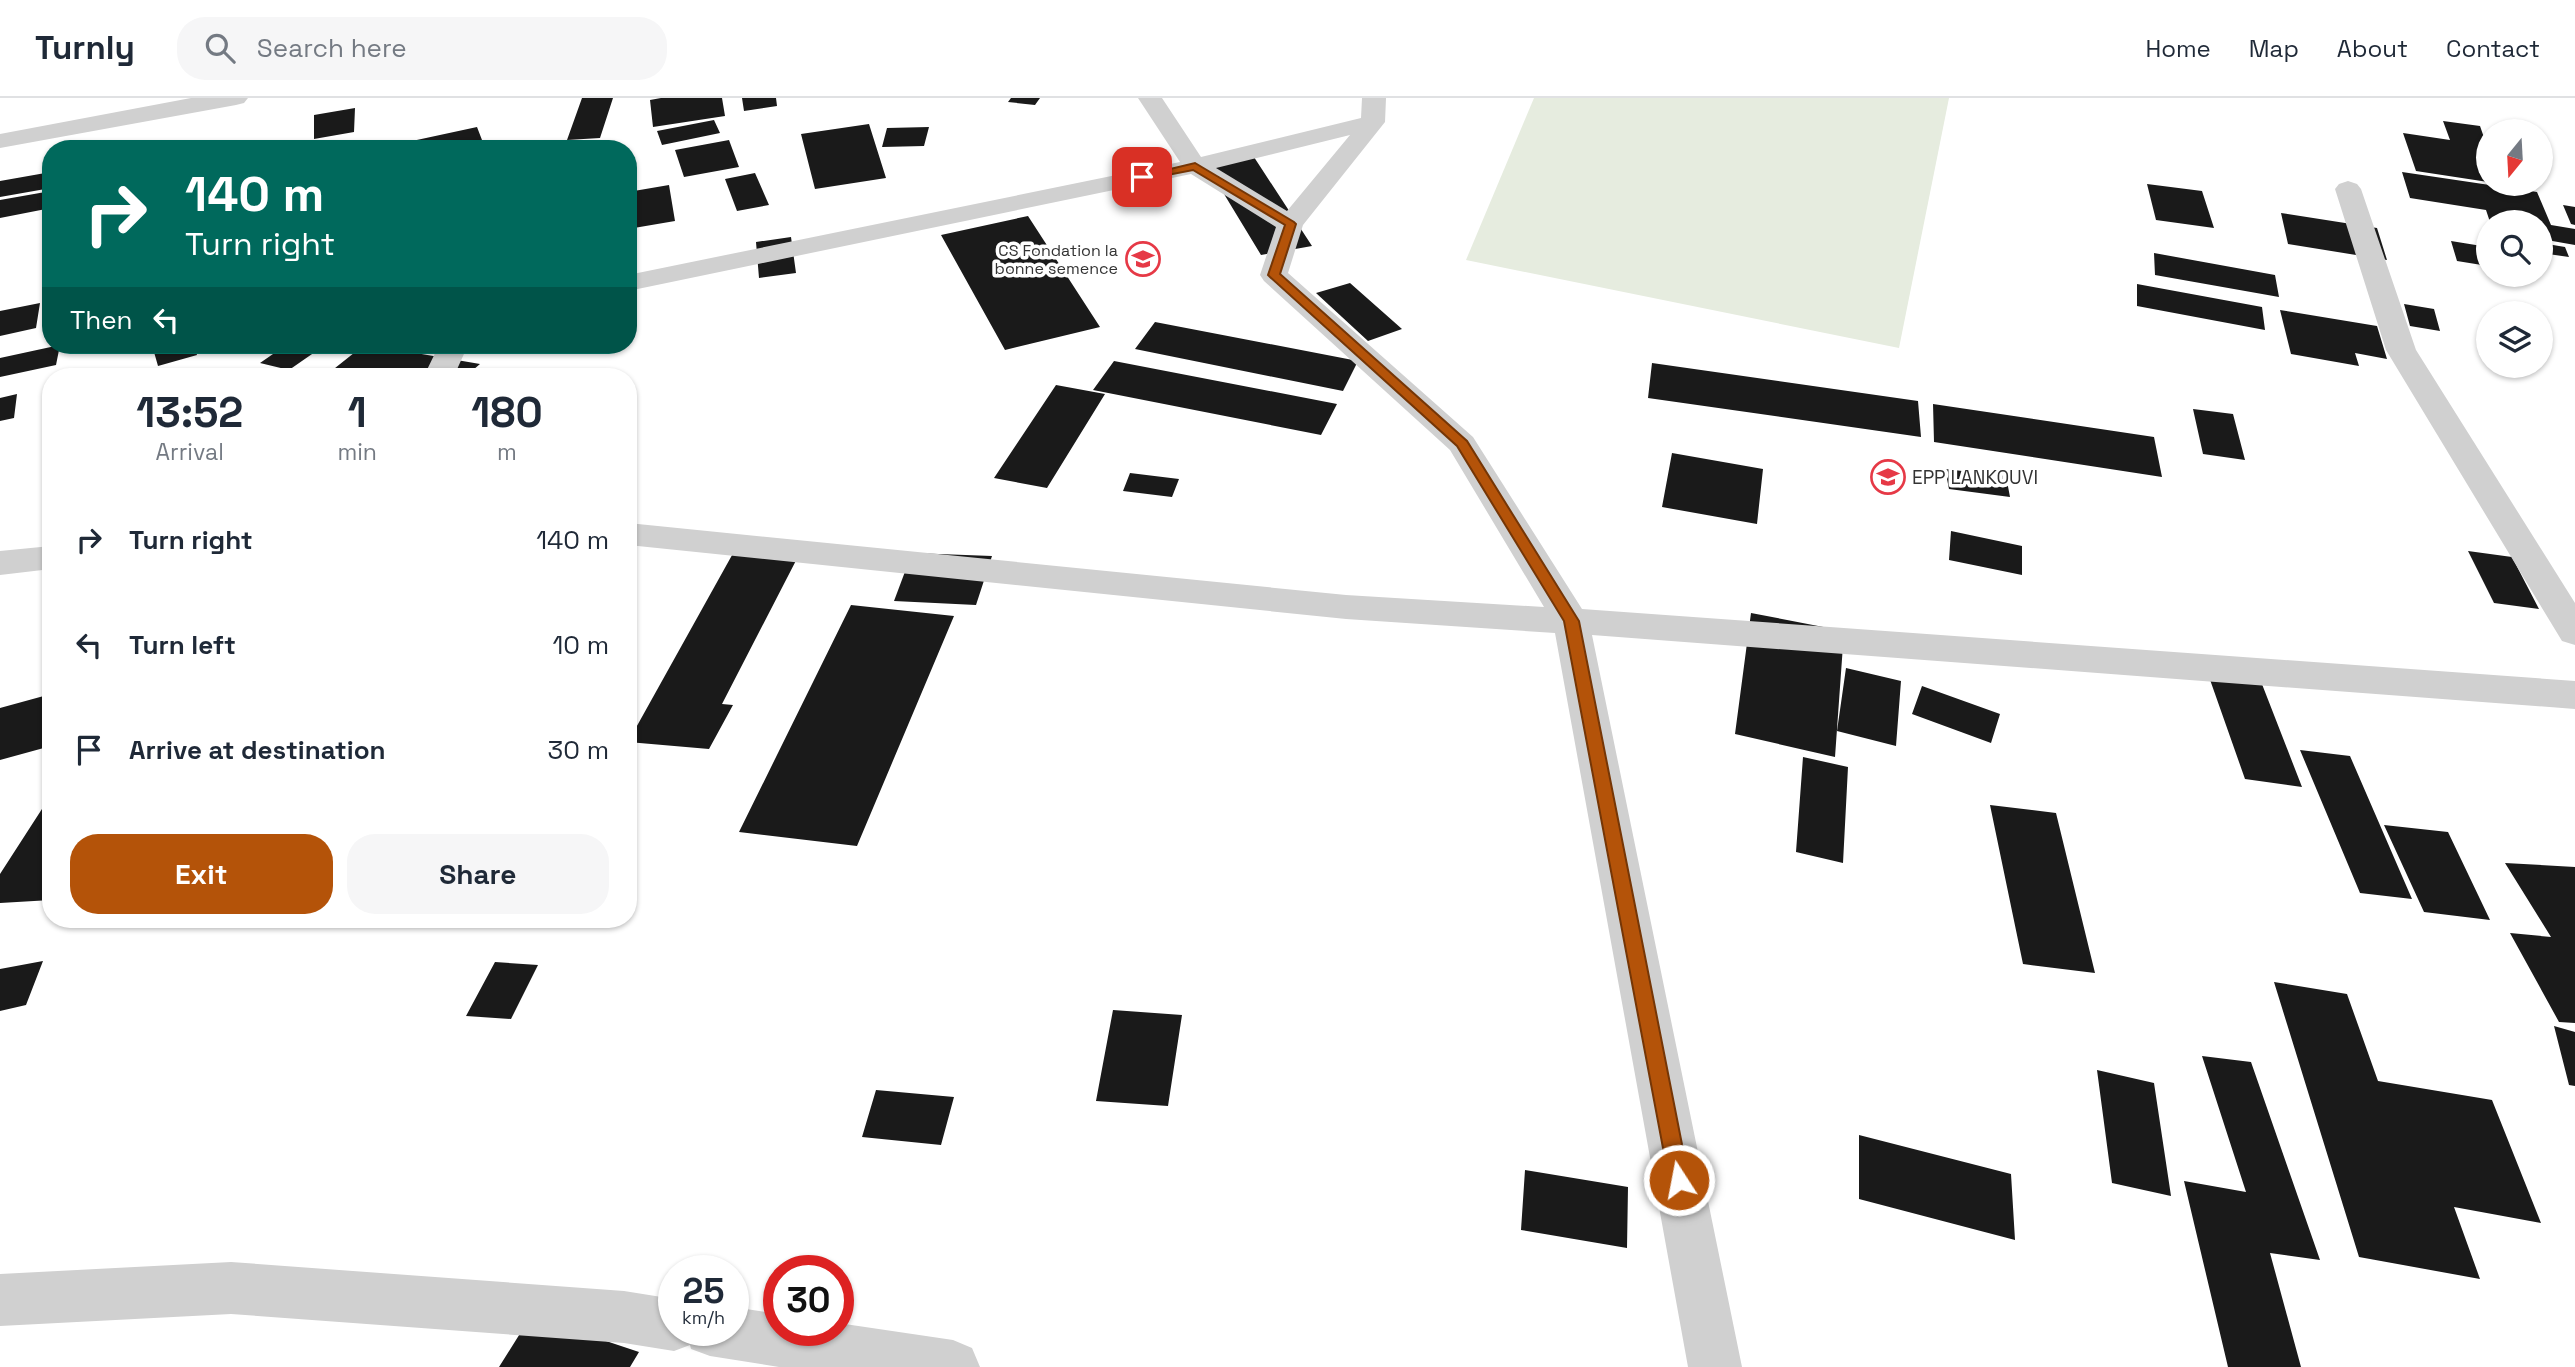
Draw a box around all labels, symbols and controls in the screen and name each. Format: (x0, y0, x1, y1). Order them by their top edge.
search box (177, 17, 667, 80)
text: Turnly (35, 27, 135, 69)
icon: search (201, 29, 239, 67)
text: Search here (257, 31, 407, 65)
text: Home (2145, 33, 2211, 64)
text: Map (2249, 33, 2299, 64)
text: About (2337, 33, 2408, 64)
text: Contact (2446, 33, 2540, 64)
north arrow (2476, 119, 2553, 196)
map controls (2476, 119, 2553, 378)
pin (1112, 147, 1172, 207)
icon: arrive (1123, 158, 1161, 196)
text: 140 m (185, 163, 324, 225)
icon: right (70, 168, 161, 259)
button: search (2476, 210, 2553, 287)
text: Turn right (185, 224, 335, 264)
place label: CS Fondation la bonne semence (995, 240, 1118, 279)
school or university icon: CS Fondation la bonne semence (1124, 240, 1162, 278)
icon: left (147, 301, 185, 339)
button: layers (2476, 301, 2553, 378)
text: Then (70, 303, 133, 337)
text: 13:52 (136, 386, 243, 439)
text: 1 (348, 386, 367, 439)
text: 180 (471, 386, 543, 439)
text: Arrival (156, 437, 224, 467)
text: min (337, 437, 377, 467)
text: m (497, 437, 517, 467)
school or university icon: EPP LANKOUVI (1869, 458, 1907, 496)
place label: EPP LANKOUVI (1912, 465, 2038, 490)
icon: right (70, 521, 108, 559)
text: Turn right (129, 523, 253, 557)
text: 140 m (536, 523, 609, 557)
icon: left (70, 626, 108, 664)
text: Turn left (129, 628, 236, 662)
text: 10 m (552, 628, 609, 662)
icon: arrive (70, 731, 108, 769)
text: Arrive at destination (129, 733, 386, 767)
text: 30 m (548, 733, 609, 767)
button: Exit (70, 834, 333, 914)
button: Share (347, 834, 609, 914)
position arrow (1642, 1143, 1716, 1217)
speed limit sign: 30 (763, 1255, 854, 1346)
text: 25 (683, 1269, 724, 1313)
text: km/h (682, 1306, 725, 1329)

